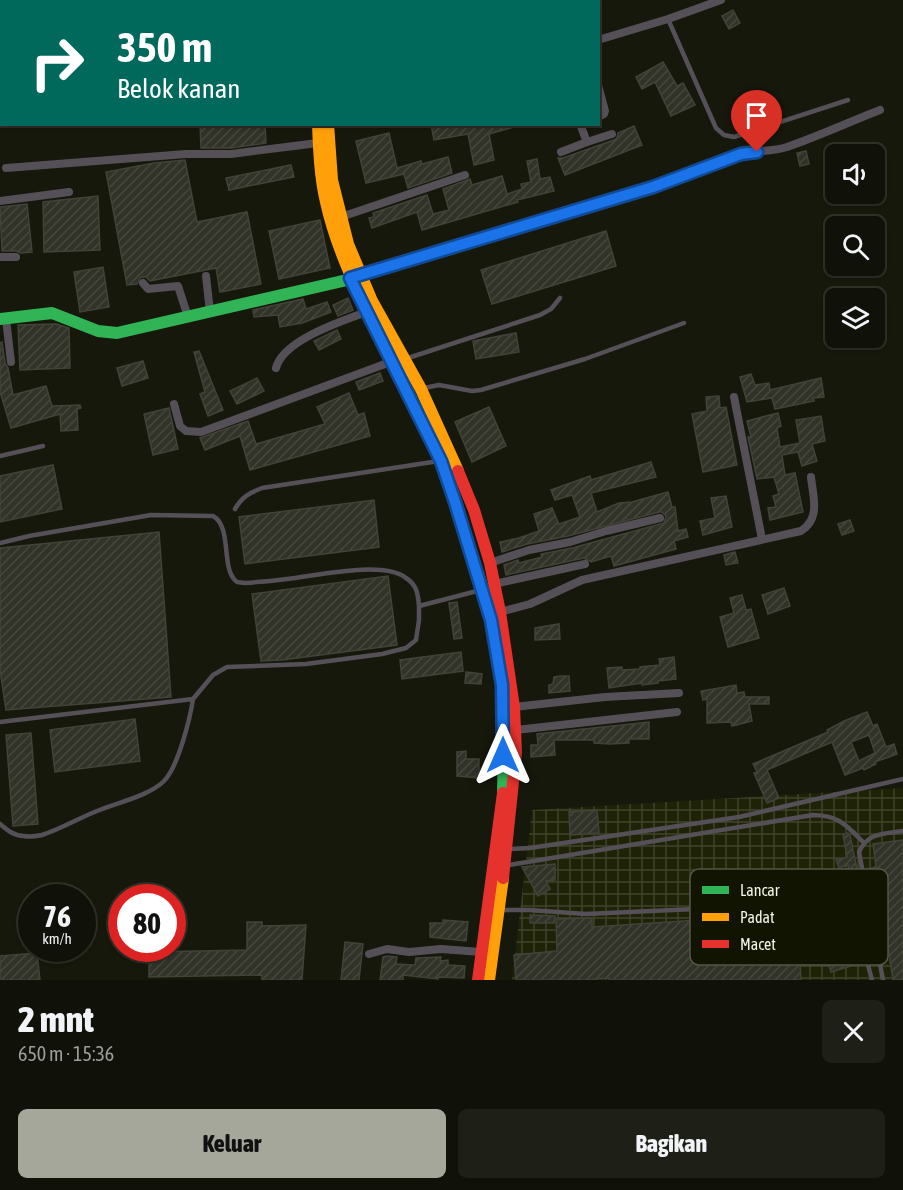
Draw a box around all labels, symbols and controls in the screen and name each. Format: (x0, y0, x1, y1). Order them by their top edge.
text: 350 m (117, 23, 212, 71)
icon: right (18, 24, 96, 102)
text: Belok kanan (117, 73, 240, 104)
pin (731, 90, 782, 152)
icon: arrive (740, 99, 773, 132)
map controls (825, 144, 885, 348)
button: sound (825, 144, 885, 204)
button: search (825, 216, 885, 276)
button: layers (825, 288, 885, 348)
position arrow (471, 723, 535, 787)
legend (690, 869, 888, 965)
text: Lancar (740, 881, 780, 899)
speed limit sign: 80 (108, 884, 186, 962)
text: 76 (43, 899, 71, 933)
text: Padat (740, 908, 775, 926)
text: km/h (42, 930, 72, 947)
text: Macet (740, 935, 776, 953)
text: 2 mnt (18, 998, 94, 1040)
button: close (822, 1000, 885, 1063)
text: 650 m · 15:36 (18, 1042, 114, 1065)
button: Keluar (18, 1109, 446, 1178)
button: Bagikan (458, 1109, 885, 1178)

